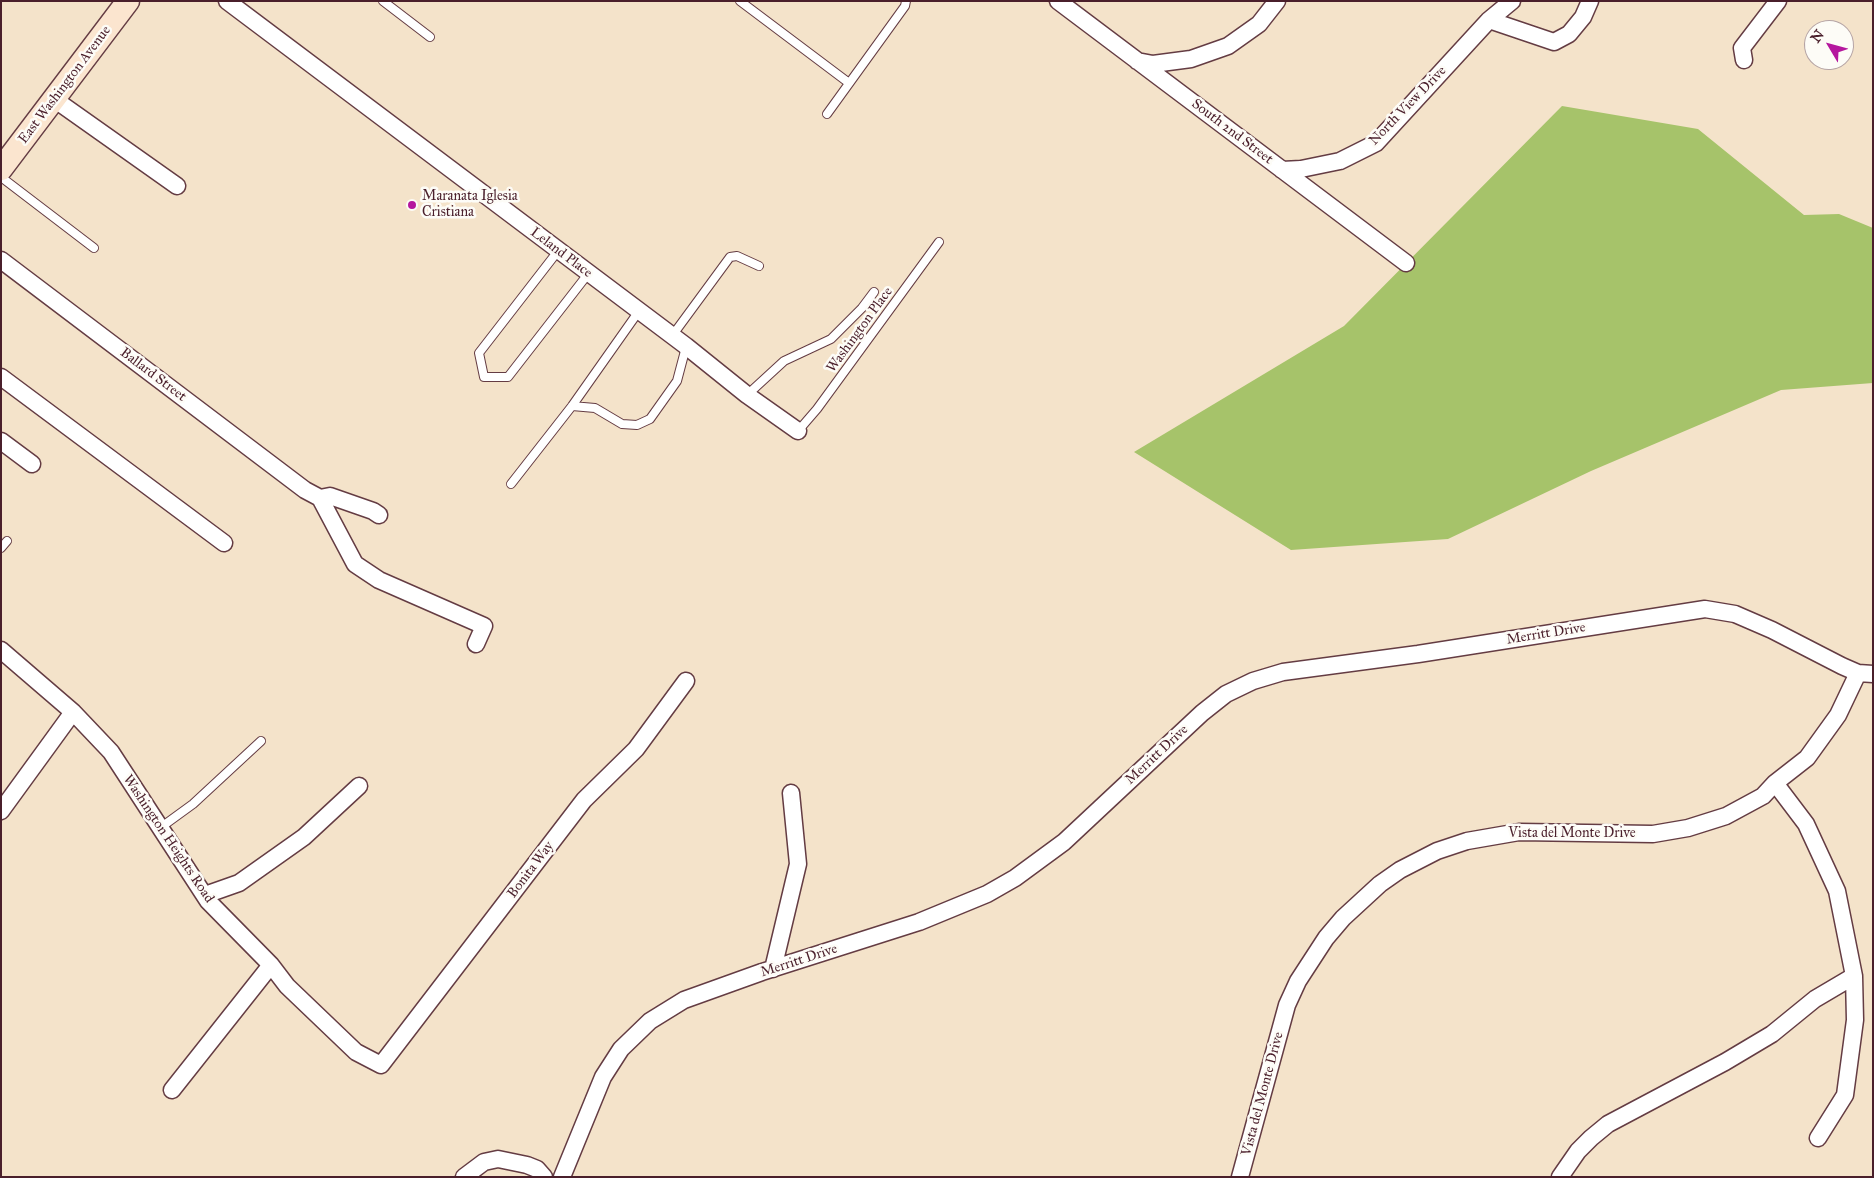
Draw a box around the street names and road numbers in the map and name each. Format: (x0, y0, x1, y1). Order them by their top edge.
street label: East Washington Avenue (15, 23, 115, 147)
street label: North View Drive (1366, 63, 1450, 149)
street label: South 2nd Street (1188, 96, 1276, 168)
street label: Leland Place (527, 224, 595, 282)
street label: Washington Place (823, 284, 897, 376)
street label: Ballard Street (117, 345, 189, 405)
street label: Merritt Drive (1505, 619, 1587, 649)
street label: Merritt Drive (1122, 722, 1192, 788)
street label: Washington Heights Road (119, 772, 217, 906)
street label: Vista del Monte Drive (1508, 826, 1636, 842)
street label: Bonita Way (504, 838, 558, 902)
street label: Merritt Drive (759, 941, 839, 981)
street label: Vista del Monte Drive (1238, 1030, 1288, 1158)

